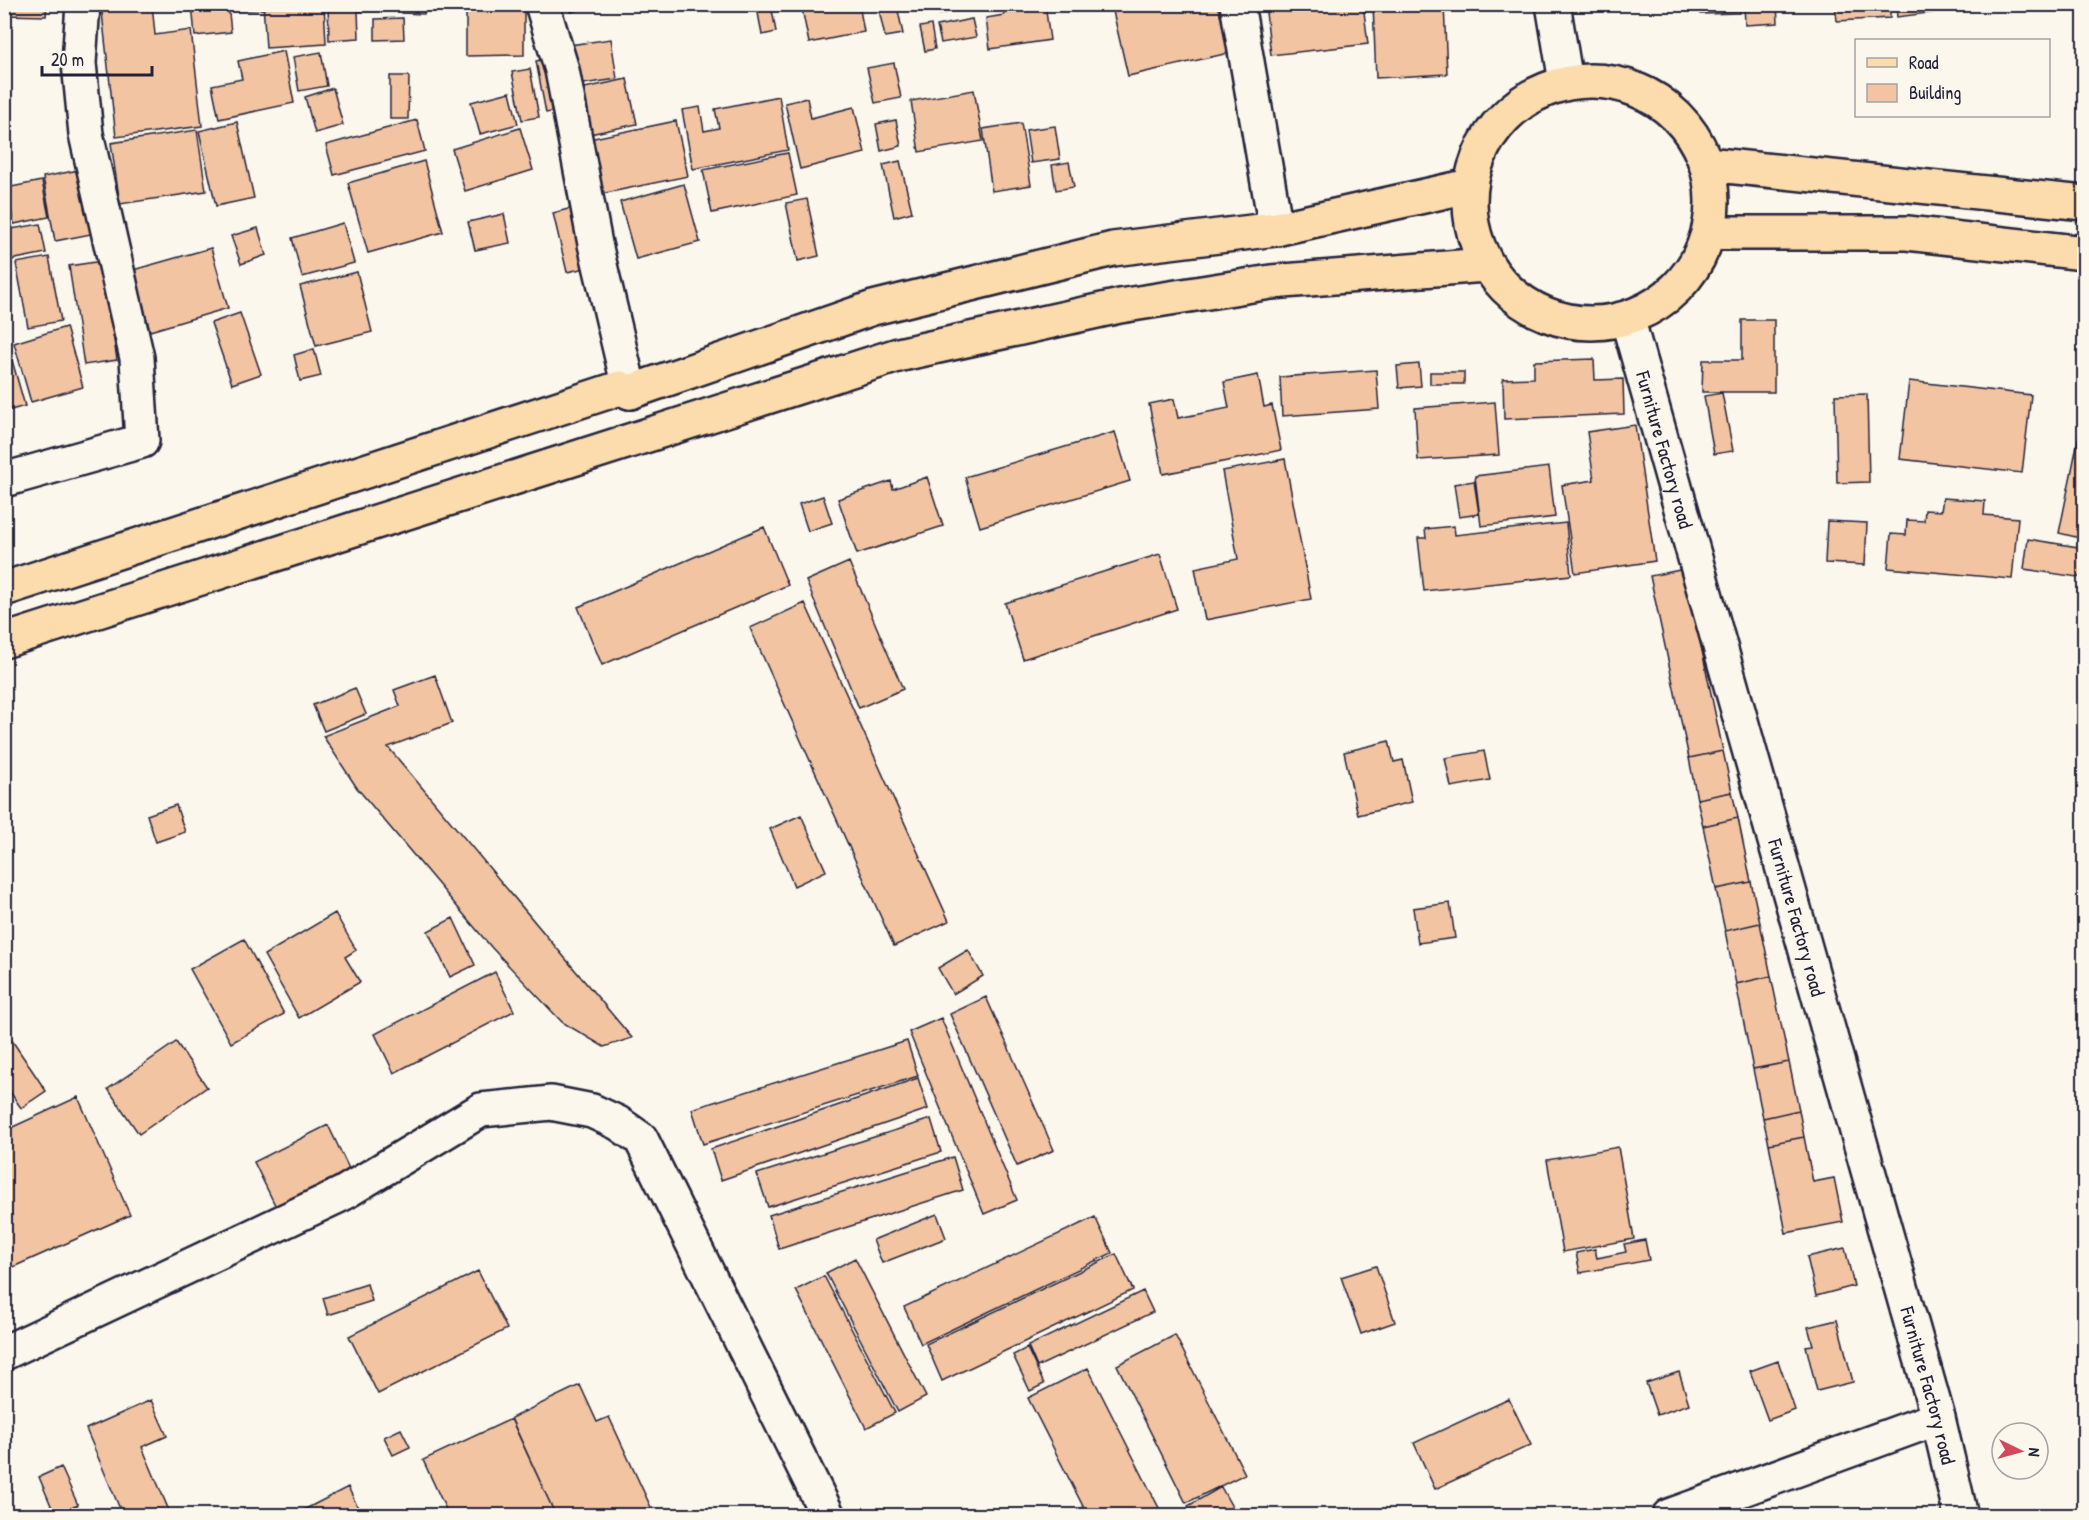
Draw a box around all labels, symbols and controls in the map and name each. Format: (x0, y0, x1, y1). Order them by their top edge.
scale bar (42, 39, 152, 77)
legend (1855, 39, 2050, 117)
text: 20 m (51, 47, 84, 72)
text: Road (1909, 50, 1939, 75)
text: Building (1909, 80, 1961, 105)
street label: Furniture Factory road (1630, 367, 1700, 532)
street label: Furniture Factory road (1762, 835, 1832, 999)
street label: Furniture Factory road (1894, 1303, 1962, 1467)
north arrow (1990, 1421, 2050, 1481)
text: N (2024, 1447, 2046, 1458)

